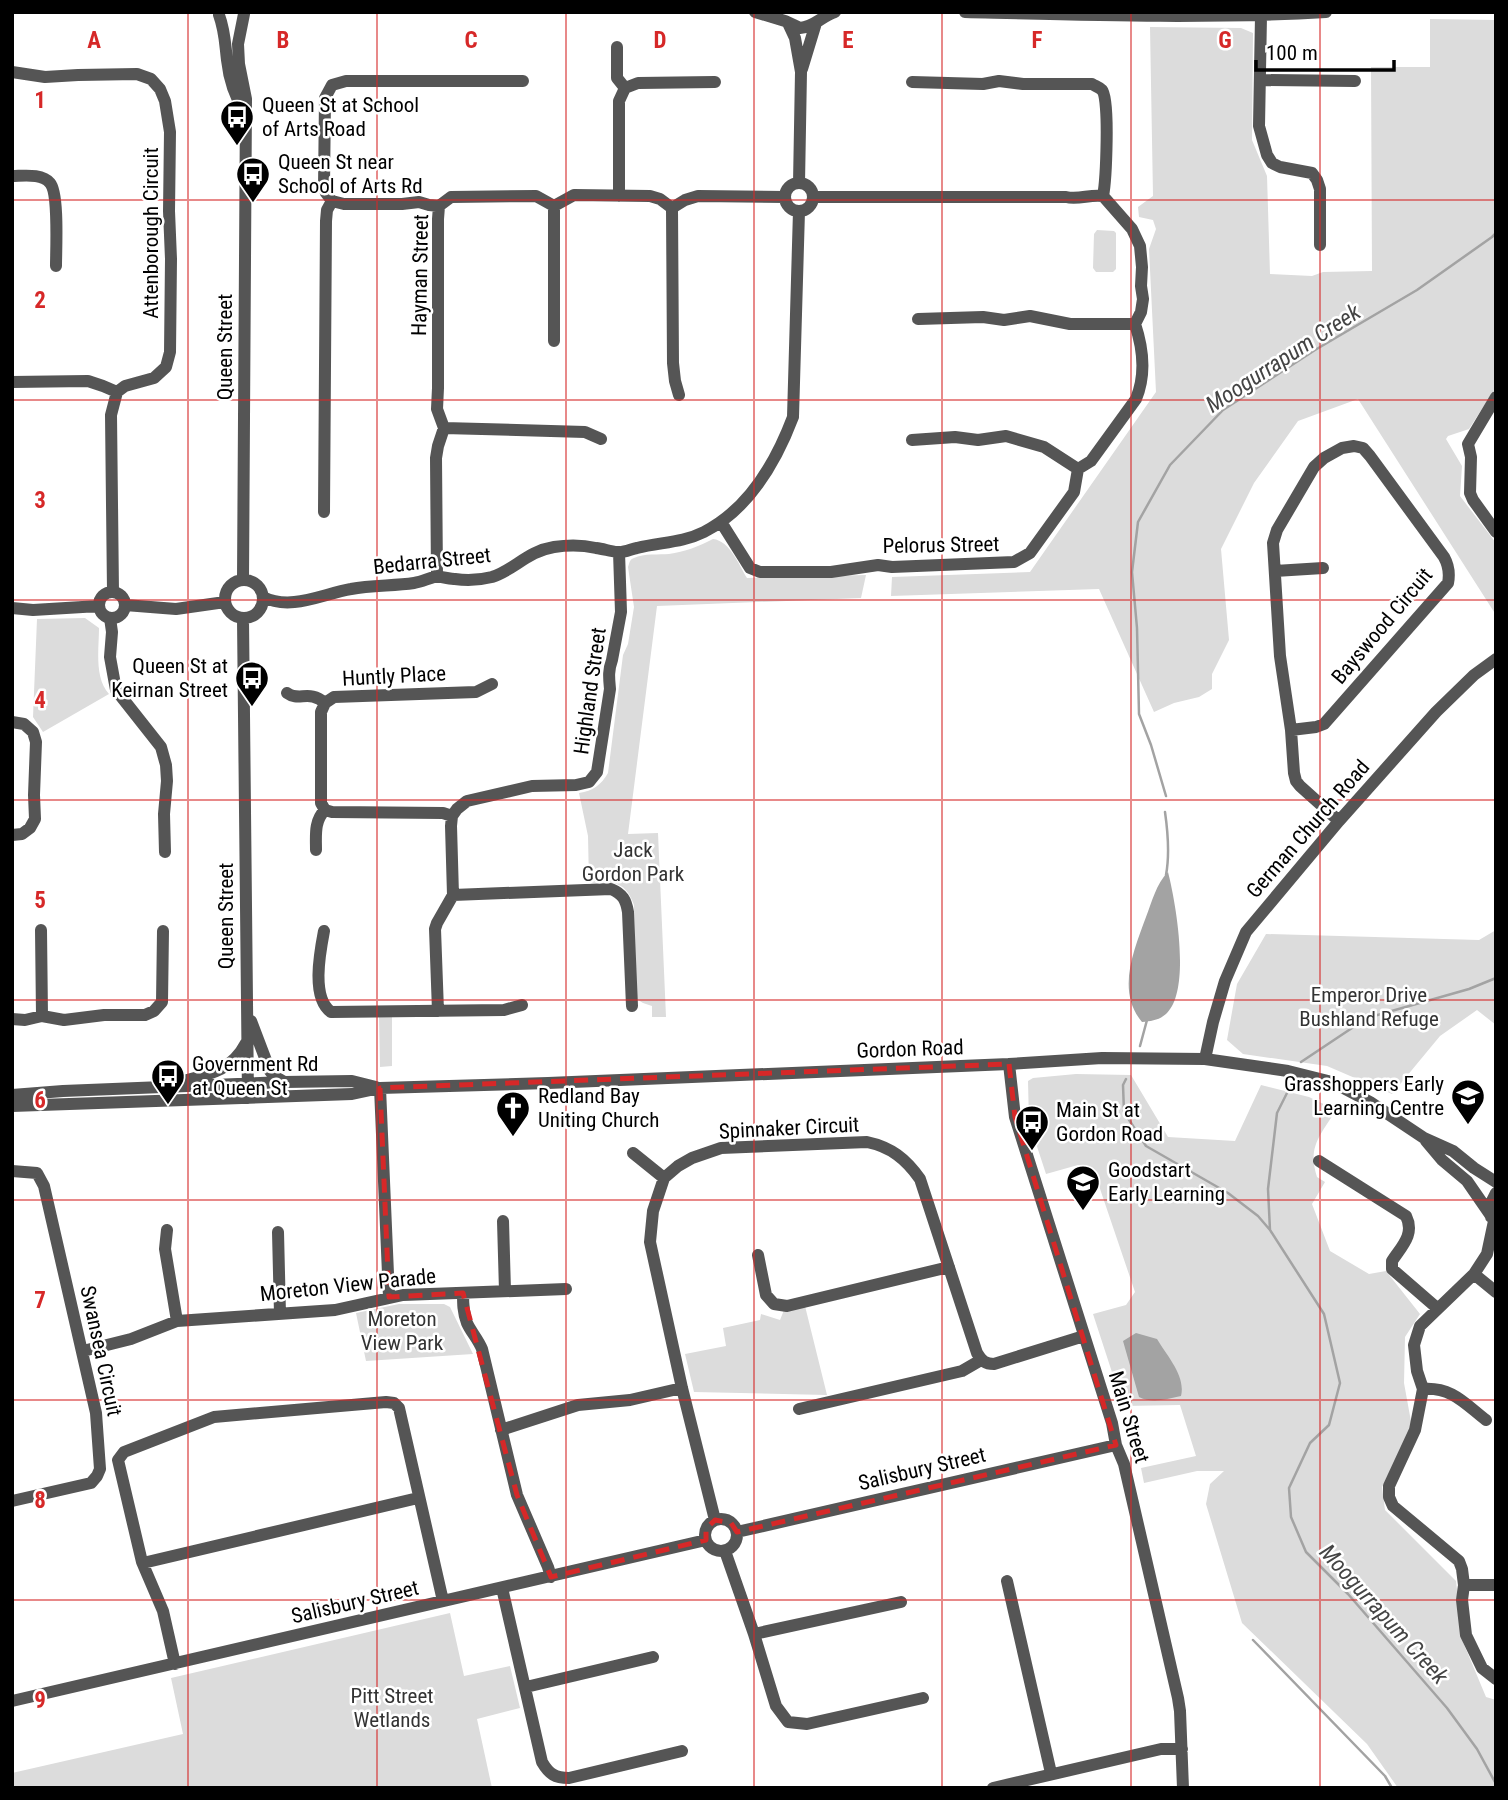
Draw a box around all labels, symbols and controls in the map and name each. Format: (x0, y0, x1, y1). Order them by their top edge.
text: A (87, 27, 101, 54)
text: B (277, 27, 289, 54)
text: C (464, 27, 478, 54)
text: D (654, 27, 667, 54)
text: E (842, 27, 854, 54)
text: F (1032, 27, 1043, 54)
text: G (1218, 27, 1232, 54)
scale bar (1256, 28, 1394, 72)
text: 100 m (1266, 41, 1318, 65)
text: 1 (34, 87, 46, 114)
place label: Queen St at School of Arts Road (262, 93, 419, 141)
bus stop icon: Queen St at School of Arts Road (218, 98, 256, 147)
street label: Attenborough Circuit (139, 147, 163, 319)
place label: Queen St near School of Arts Rd (278, 150, 423, 198)
bus stop icon: Queen St near School of Arts Rd (234, 155, 272, 204)
street label: Hayman Street (407, 214, 433, 336)
text: 2 (34, 287, 46, 314)
street label: Queen Street (213, 294, 237, 400)
water label: Moogurrapum Creek (1201, 298, 1366, 418)
text: 3 (34, 487, 46, 514)
street label: Pelorus Street (882, 532, 1000, 558)
street label: Bedarra Street (372, 543, 492, 579)
street label: Bayswood Circuit (1327, 563, 1437, 689)
street label: Highland Street (569, 626, 611, 756)
place label: Queen St at Keirnan Street (111, 654, 228, 702)
bus stop icon: Queen St at Keirnan Street (233, 659, 271, 708)
street label: Huntly Place (341, 661, 447, 691)
text: 4 (34, 687, 46, 714)
street label: German Church Road (1242, 755, 1374, 903)
park label: Jack Gordon Park (582, 838, 685, 886)
street label: Queen Street (214, 863, 238, 969)
text: 5 (34, 887, 46, 914)
park label: Emperor Drive Bushland Refuge (1299, 983, 1439, 1031)
street label: Gordon Road (856, 1035, 964, 1063)
place label: Government Rd at Queen St (192, 1052, 318, 1100)
bus stop icon: Government Rd at Queen St (149, 1057, 187, 1106)
place label: Grasshoppers Early Learning Centre (1284, 1072, 1444, 1120)
school or university icon: Grasshoppers Early Learning Centre (1449, 1077, 1487, 1126)
place label: Redland Bay Uniting Church (538, 1084, 659, 1132)
text: 6 (34, 1087, 46, 1114)
church icon: Redland Bay Uniting Church (494, 1089, 532, 1138)
place label: Main St at Gordon Road (1056, 1098, 1163, 1146)
bus stop icon: Main St at Gordon Road (1013, 1103, 1051, 1152)
street label: Spinnaker Circuit (718, 1112, 860, 1144)
place label: Goodstart Early Learning (1108, 1158, 1225, 1206)
school or university icon: Goodstart Early Learning (1064, 1163, 1102, 1212)
street label: Moreton View Parade (259, 1264, 437, 1306)
street label: Swansea Circuit (75, 1284, 127, 1418)
text: 7 (34, 1287, 46, 1314)
park label: Moreton View Park (361, 1307, 444, 1355)
street label: Main Street (1104, 1368, 1154, 1466)
street label: Salisbury Street (856, 1443, 988, 1495)
text: 8 (34, 1487, 46, 1514)
water label: Moogurrapum Creek (1314, 1539, 1454, 1691)
street label: Salisbury Street (289, 1576, 421, 1628)
park label: Pitt Street Wetlands (351, 1684, 433, 1732)
text: 9 (34, 1687, 46, 1714)

